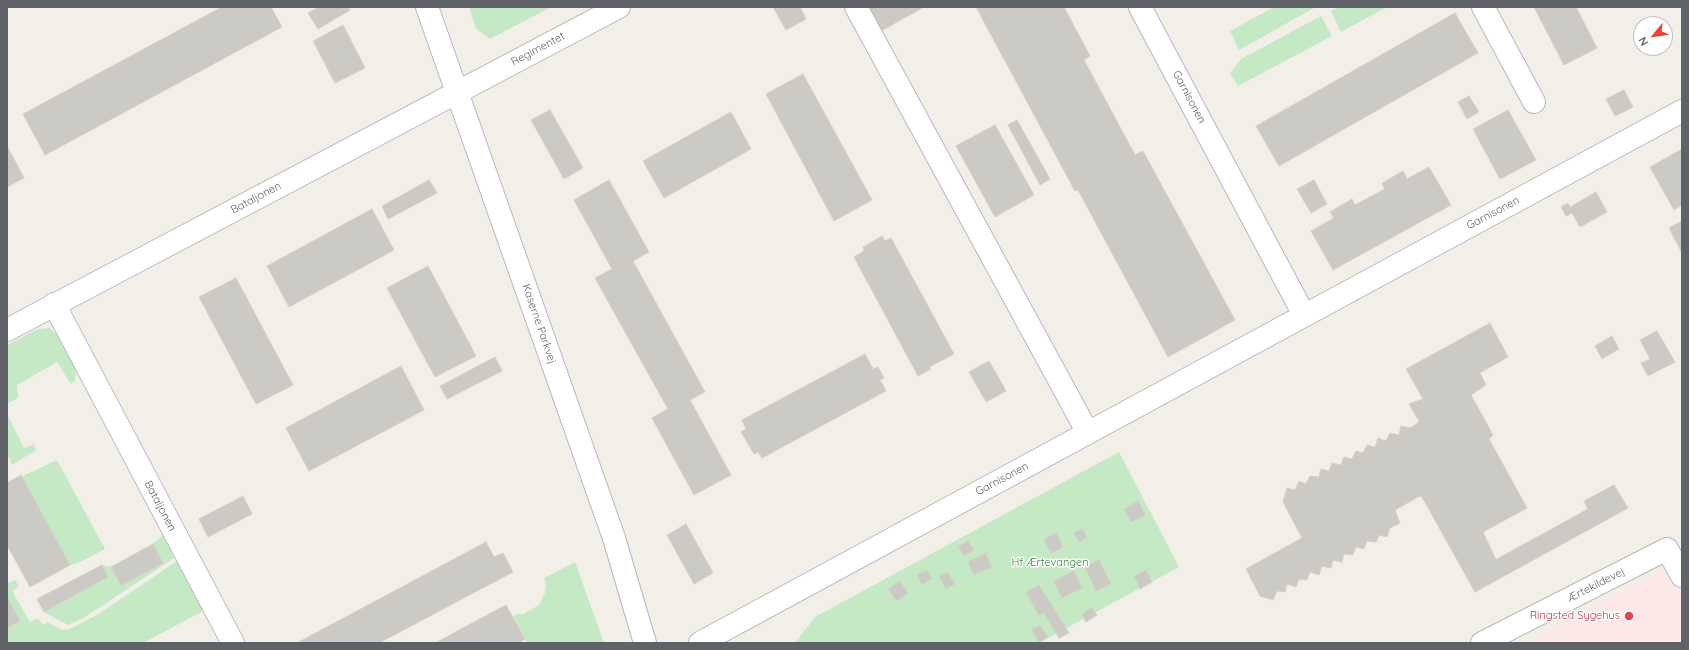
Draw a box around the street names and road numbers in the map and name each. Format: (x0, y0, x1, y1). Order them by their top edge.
street label: Regimentet (509, 29, 567, 69)
street label: Garnisonen (1170, 68, 1208, 126)
street label: Bataljonen (229, 179, 283, 217)
street label: Garnisonen (1464, 194, 1522, 232)
street label: Kaserne Parkvej (519, 282, 559, 366)
street label: Garnisonen (973, 460, 1031, 498)
street label: Bataljonen (141, 479, 179, 533)
street label: Ærtekildevej (1565, 565, 1627, 605)

